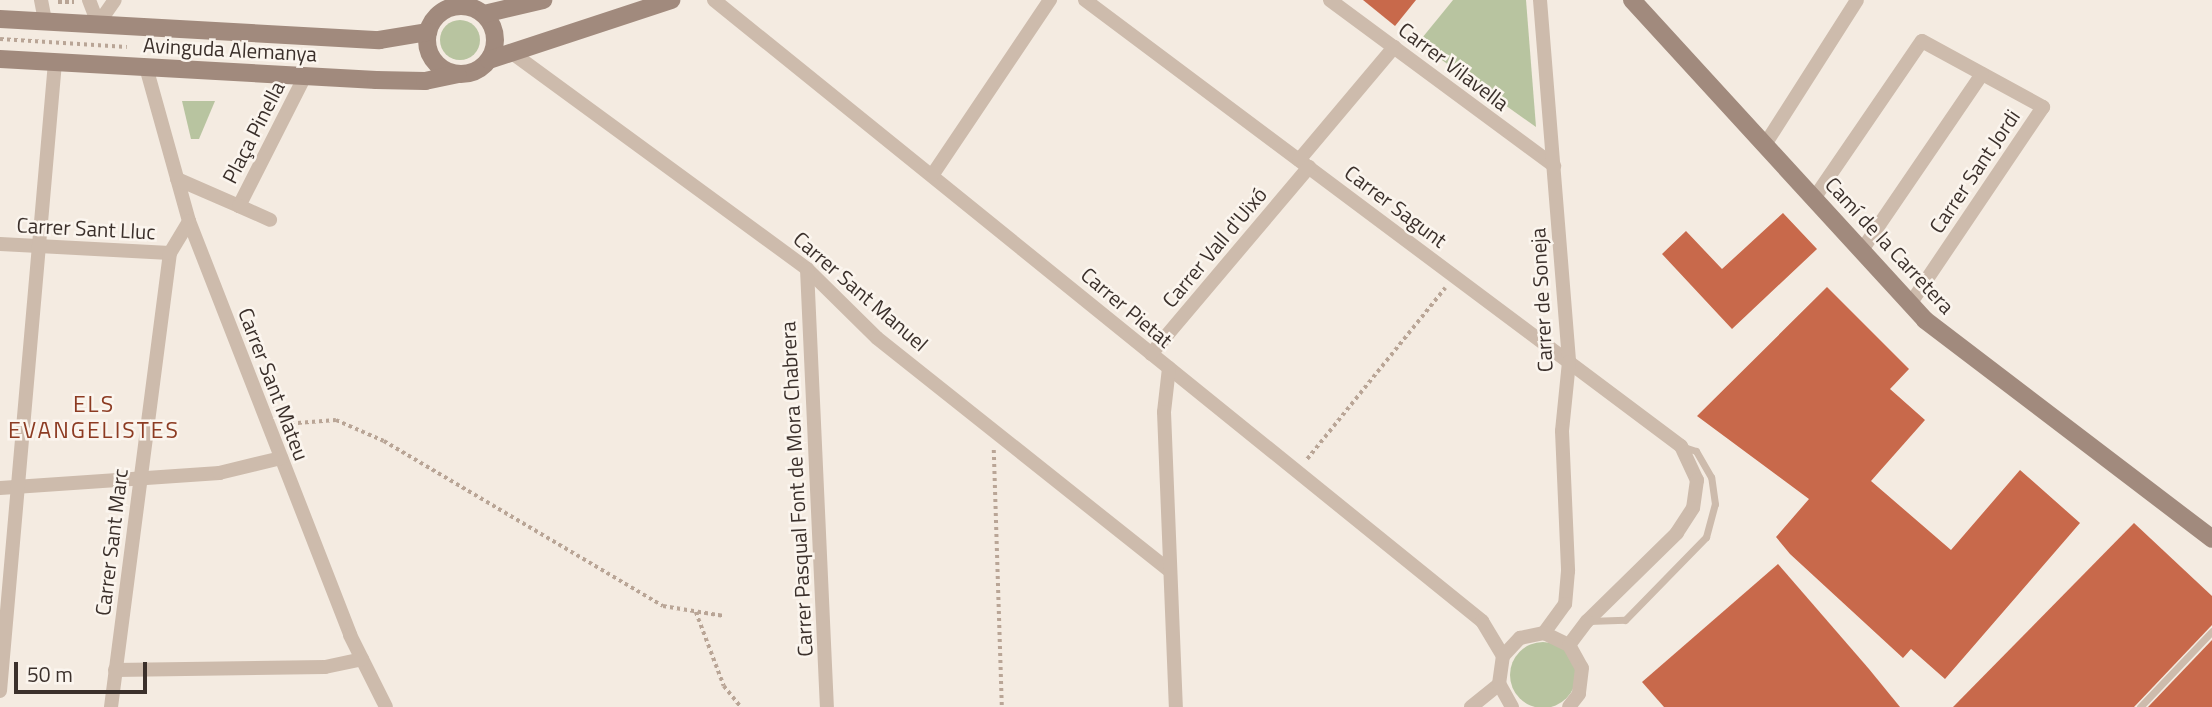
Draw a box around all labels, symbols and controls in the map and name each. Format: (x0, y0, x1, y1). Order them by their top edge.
street label: Carrer Vilavella (1394, 16, 1514, 116)
street label: Avinguda Alemanya (142, 32, 318, 66)
street label: Plaça Pinella (217, 77, 289, 187)
street label: Carrer Sant Jordi (1923, 104, 2025, 238)
street label: Carrer Sagunt (1340, 159, 1452, 253)
street label: Camí de la Carretera (1820, 171, 1960, 319)
street label: Carrer Vall d'Uixó (1156, 182, 1272, 312)
street label: Carrer Sant Lluc (16, 212, 156, 244)
street label: Carrer Sant Manuel (789, 226, 933, 356)
street label: Carrer de Soneja (1525, 227, 1557, 373)
street label: Carrer Pietat (1076, 261, 1178, 353)
street label: Carrer Sant Mateu (233, 304, 315, 464)
street label: Carrer Pasqual Font de Mora Chabrera (775, 321, 817, 657)
district label: ELS EVANGELISTES (10, 390, 178, 444)
street label: Carrer Sant Marc (89, 467, 133, 617)
scale bar (18, 648, 150, 692)
text: 50 m (27, 658, 73, 690)

